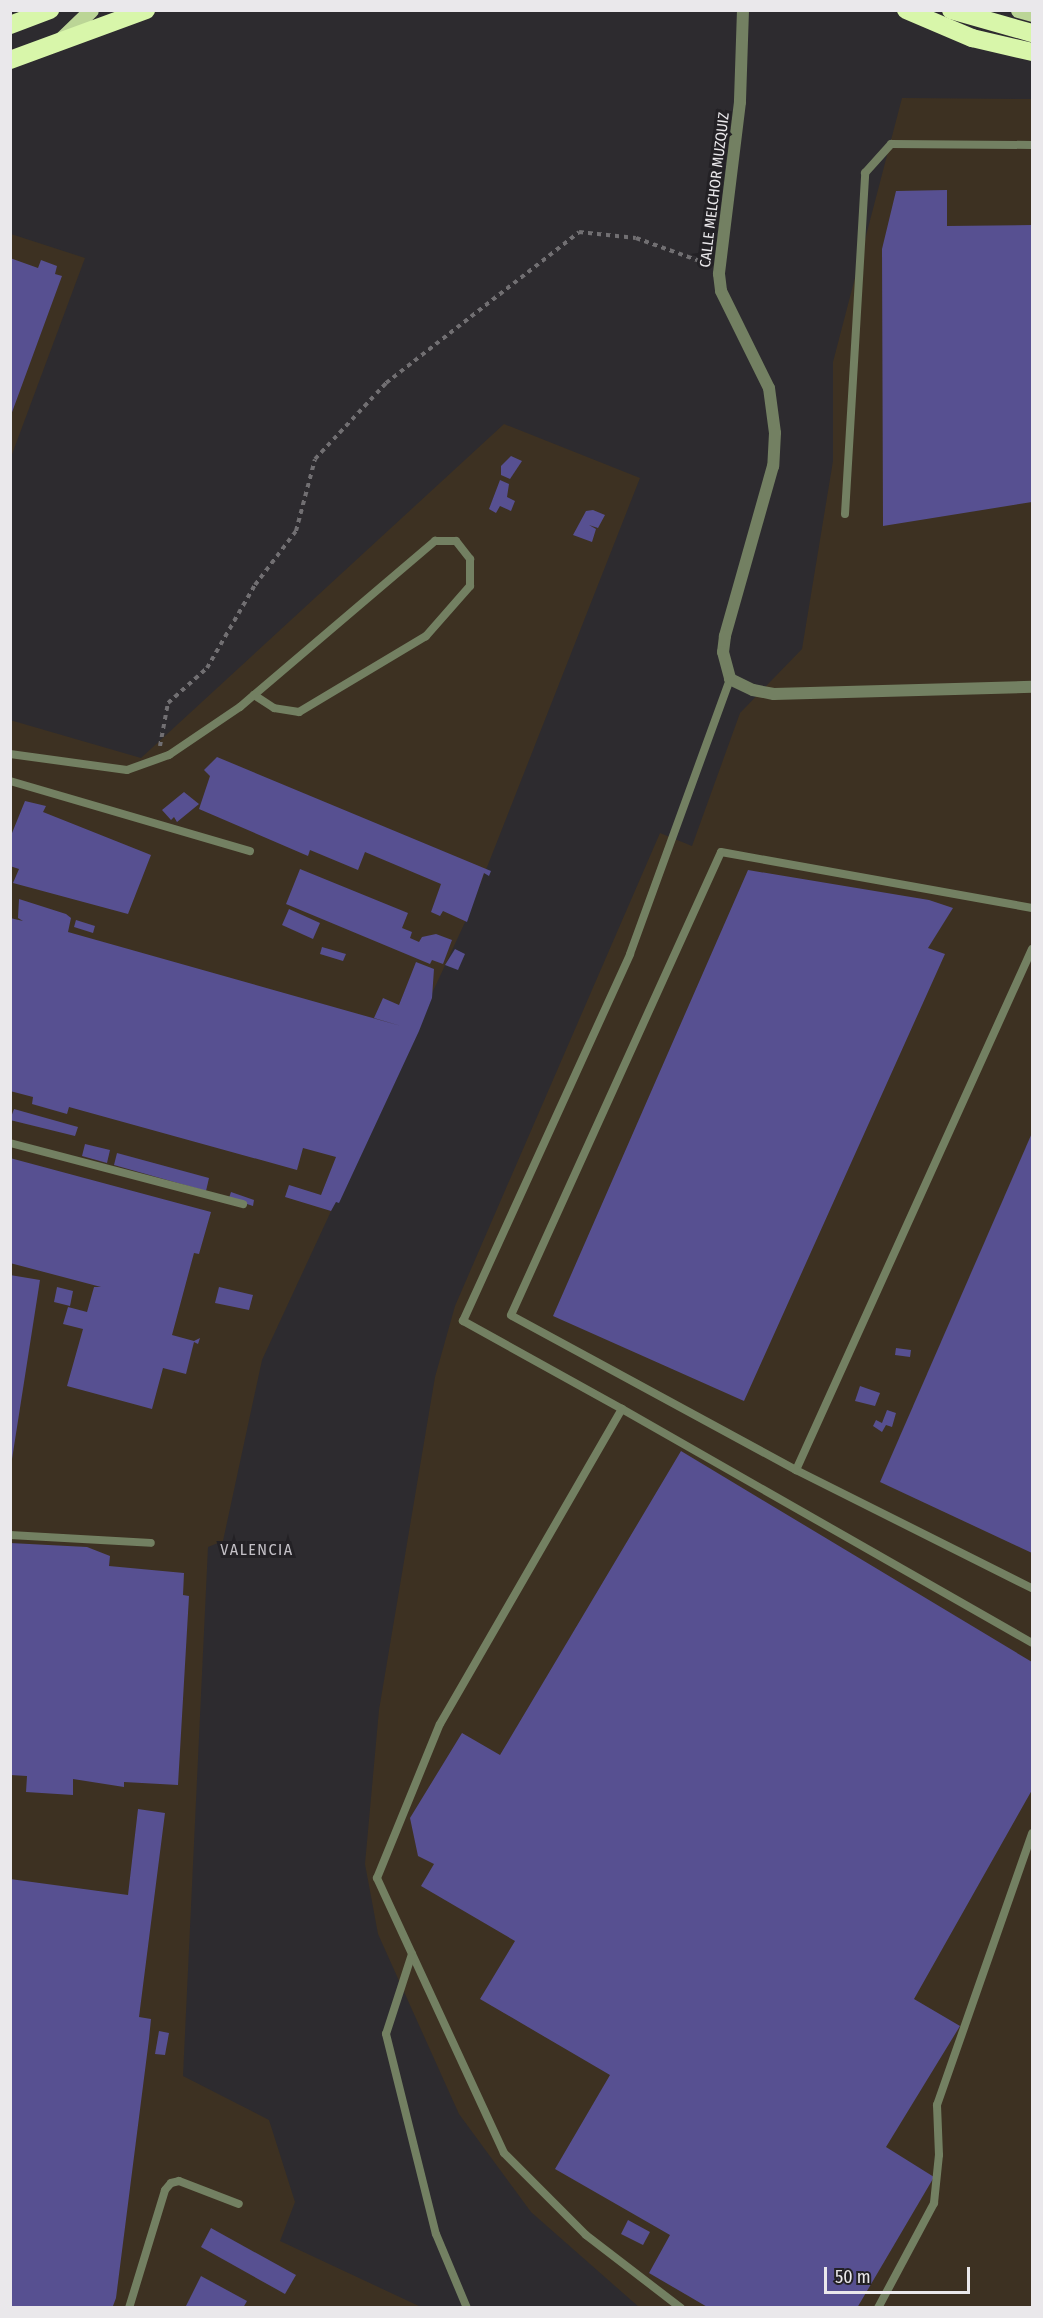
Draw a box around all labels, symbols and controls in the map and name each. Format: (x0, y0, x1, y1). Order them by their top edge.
street label: CALLE MELCHOR MUZQUIZ (697, 111, 733, 269)
district label: VALENCIA (220, 1540, 294, 1560)
scale bar (827, 2255, 972, 2293)
text: 50 m (835, 2266, 871, 2288)

